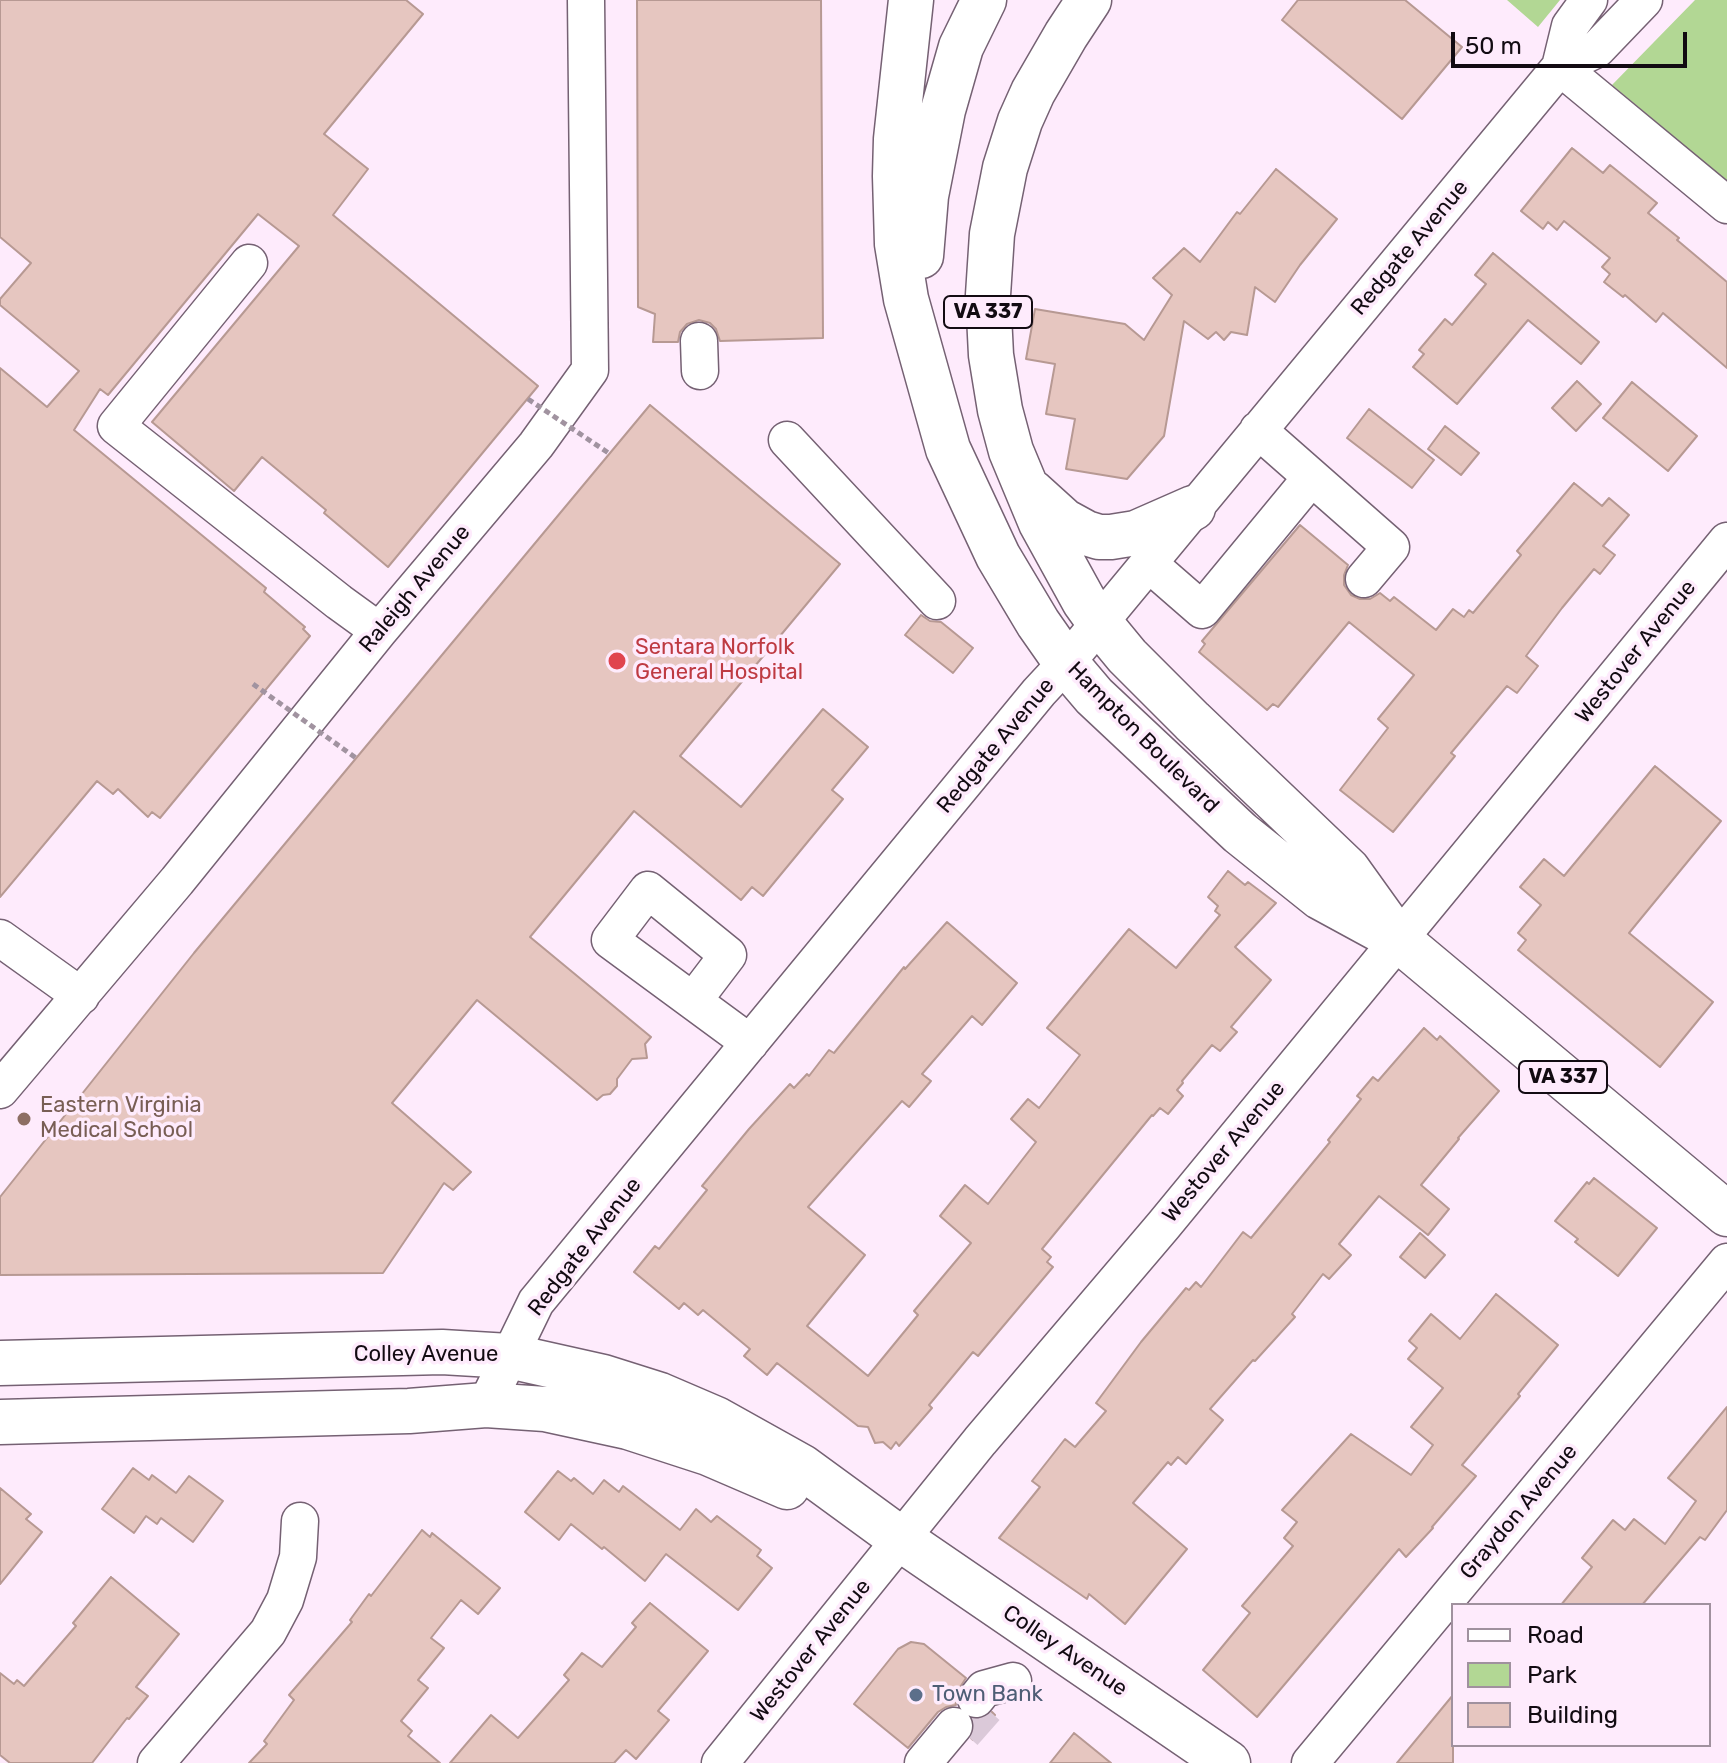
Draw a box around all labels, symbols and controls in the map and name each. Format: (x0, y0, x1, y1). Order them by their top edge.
scale bar (1455, 16, 1691, 66)
text: 50 m (1465, 32, 1522, 60)
street label: Redgate Avenue (1346, 175, 1474, 321)
road number: VA 337 (944, 296, 1032, 328)
street label: Raleigh Avenue (354, 520, 476, 658)
street label: Westover Avenue (1570, 575, 1702, 729)
place label: Sentara Norfolk General Hospital (635, 635, 803, 686)
marker: Sentara Norfolk General Hospital (606, 650, 628, 672)
street label: Hampton Boulevard (1062, 657, 1224, 819)
street label: Redgate Avenue (932, 673, 1060, 819)
road number: VA 337 (1519, 1061, 1607, 1093)
street label: Westover Avenue (1157, 1076, 1291, 1228)
place label: Eastern Virginia Medical School (40, 1093, 202, 1144)
marker: Eastern Virginia Medical School (15, 1110, 33, 1128)
street label: Redgate Avenue (523, 1173, 647, 1321)
street label: Colley Avenue (354, 1342, 498, 1368)
street label: Graydon Avenue (1455, 1439, 1583, 1585)
street label: Westover Avenue (745, 1574, 877, 1728)
street label: Colley Avenue (998, 1600, 1132, 1702)
legend (1451, 1603, 1711, 1747)
text: Road (1527, 1621, 1584, 1649)
text: Park (1527, 1661, 1577, 1689)
place label: Town Bank (932, 1682, 1043, 1708)
marker: Town Bank (907, 1686, 925, 1704)
text: Building (1527, 1701, 1618, 1729)

